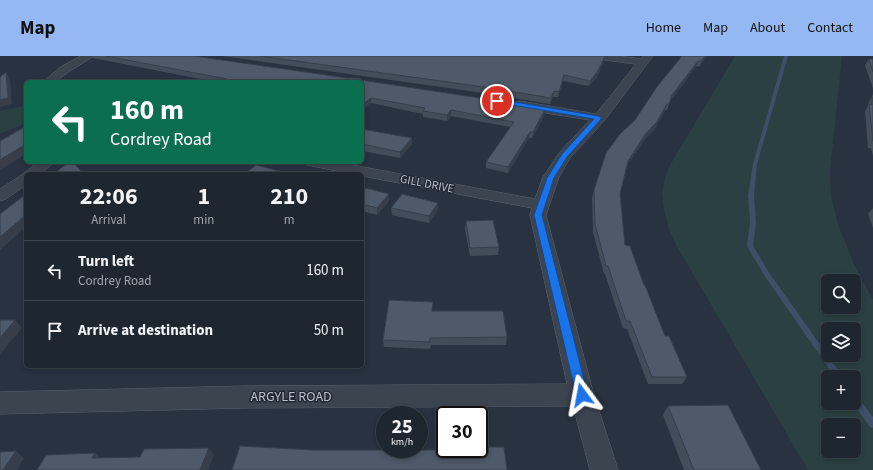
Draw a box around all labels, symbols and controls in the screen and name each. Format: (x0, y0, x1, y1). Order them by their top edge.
text: Map (20, 15, 55, 42)
text: Home (646, 18, 681, 38)
text: Map (703, 18, 728, 38)
text: About (750, 18, 785, 38)
text: Contact (807, 18, 853, 38)
pin (480, 84, 514, 118)
text: 160 m (110, 90, 184, 130)
icon: arrive (486, 90, 508, 112)
icon: left (44, 96, 96, 148)
text: Cordrey Road (110, 127, 212, 152)
street label: GILL DRIVE (399, 170, 455, 198)
text: 22:06 (80, 179, 138, 214)
text: 1 (198, 179, 210, 214)
text: 210 (270, 179, 308, 214)
text: Arrival (91, 211, 126, 229)
text: min (193, 211, 214, 229)
text: m (284, 211, 295, 229)
text: Turn left (78, 251, 134, 272)
icon: left (44, 260, 66, 282)
text: 160 m (306, 260, 344, 281)
text: Cordrey Road (78, 272, 152, 290)
map controls (821, 274, 861, 458)
button: search (821, 274, 861, 314)
icon: arrive (44, 320, 66, 342)
text: Arrive at destination (78, 320, 213, 341)
text: 50 m (314, 320, 344, 341)
button: layers (821, 322, 861, 362)
button: + (821, 370, 861, 410)
position arrow (561, 374, 603, 416)
street label: ARGYLE ROAD (250, 387, 332, 407)
speed limit sign: 30 (436, 406, 488, 458)
text: 25 (391, 413, 413, 441)
button: − (821, 418, 861, 458)
text: km/h (391, 435, 413, 449)

